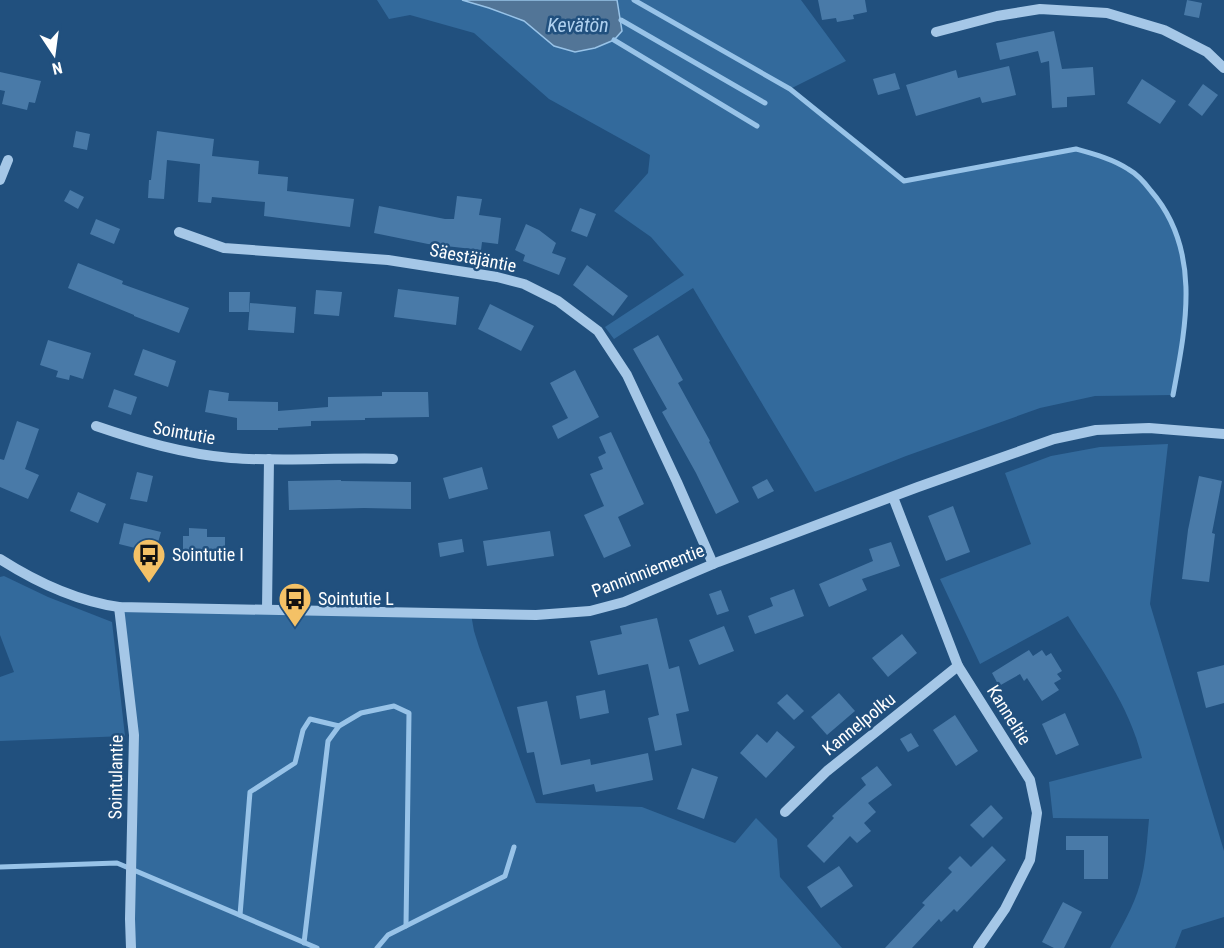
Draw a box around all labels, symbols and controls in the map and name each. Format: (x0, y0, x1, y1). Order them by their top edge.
water label: Kevätön (547, 13, 609, 37)
north arrow (24, 24, 84, 84)
text: N (50, 58, 64, 78)
street label: Säestäjäntie (428, 239, 518, 276)
street label: Sointutie (151, 417, 217, 448)
bus stop icon: Sointutie I (131, 537, 167, 584)
street label: Panninniementie (589, 539, 707, 602)
place label: Sointutie I (172, 544, 244, 565)
bus stop icon: Sointutie L (277, 581, 313, 628)
place label: Sointutie L (318, 588, 394, 609)
street label: Kanneltie (983, 681, 1036, 748)
street label: Kannelpolku (818, 688, 899, 759)
street label: Sointulantie (104, 735, 127, 819)

